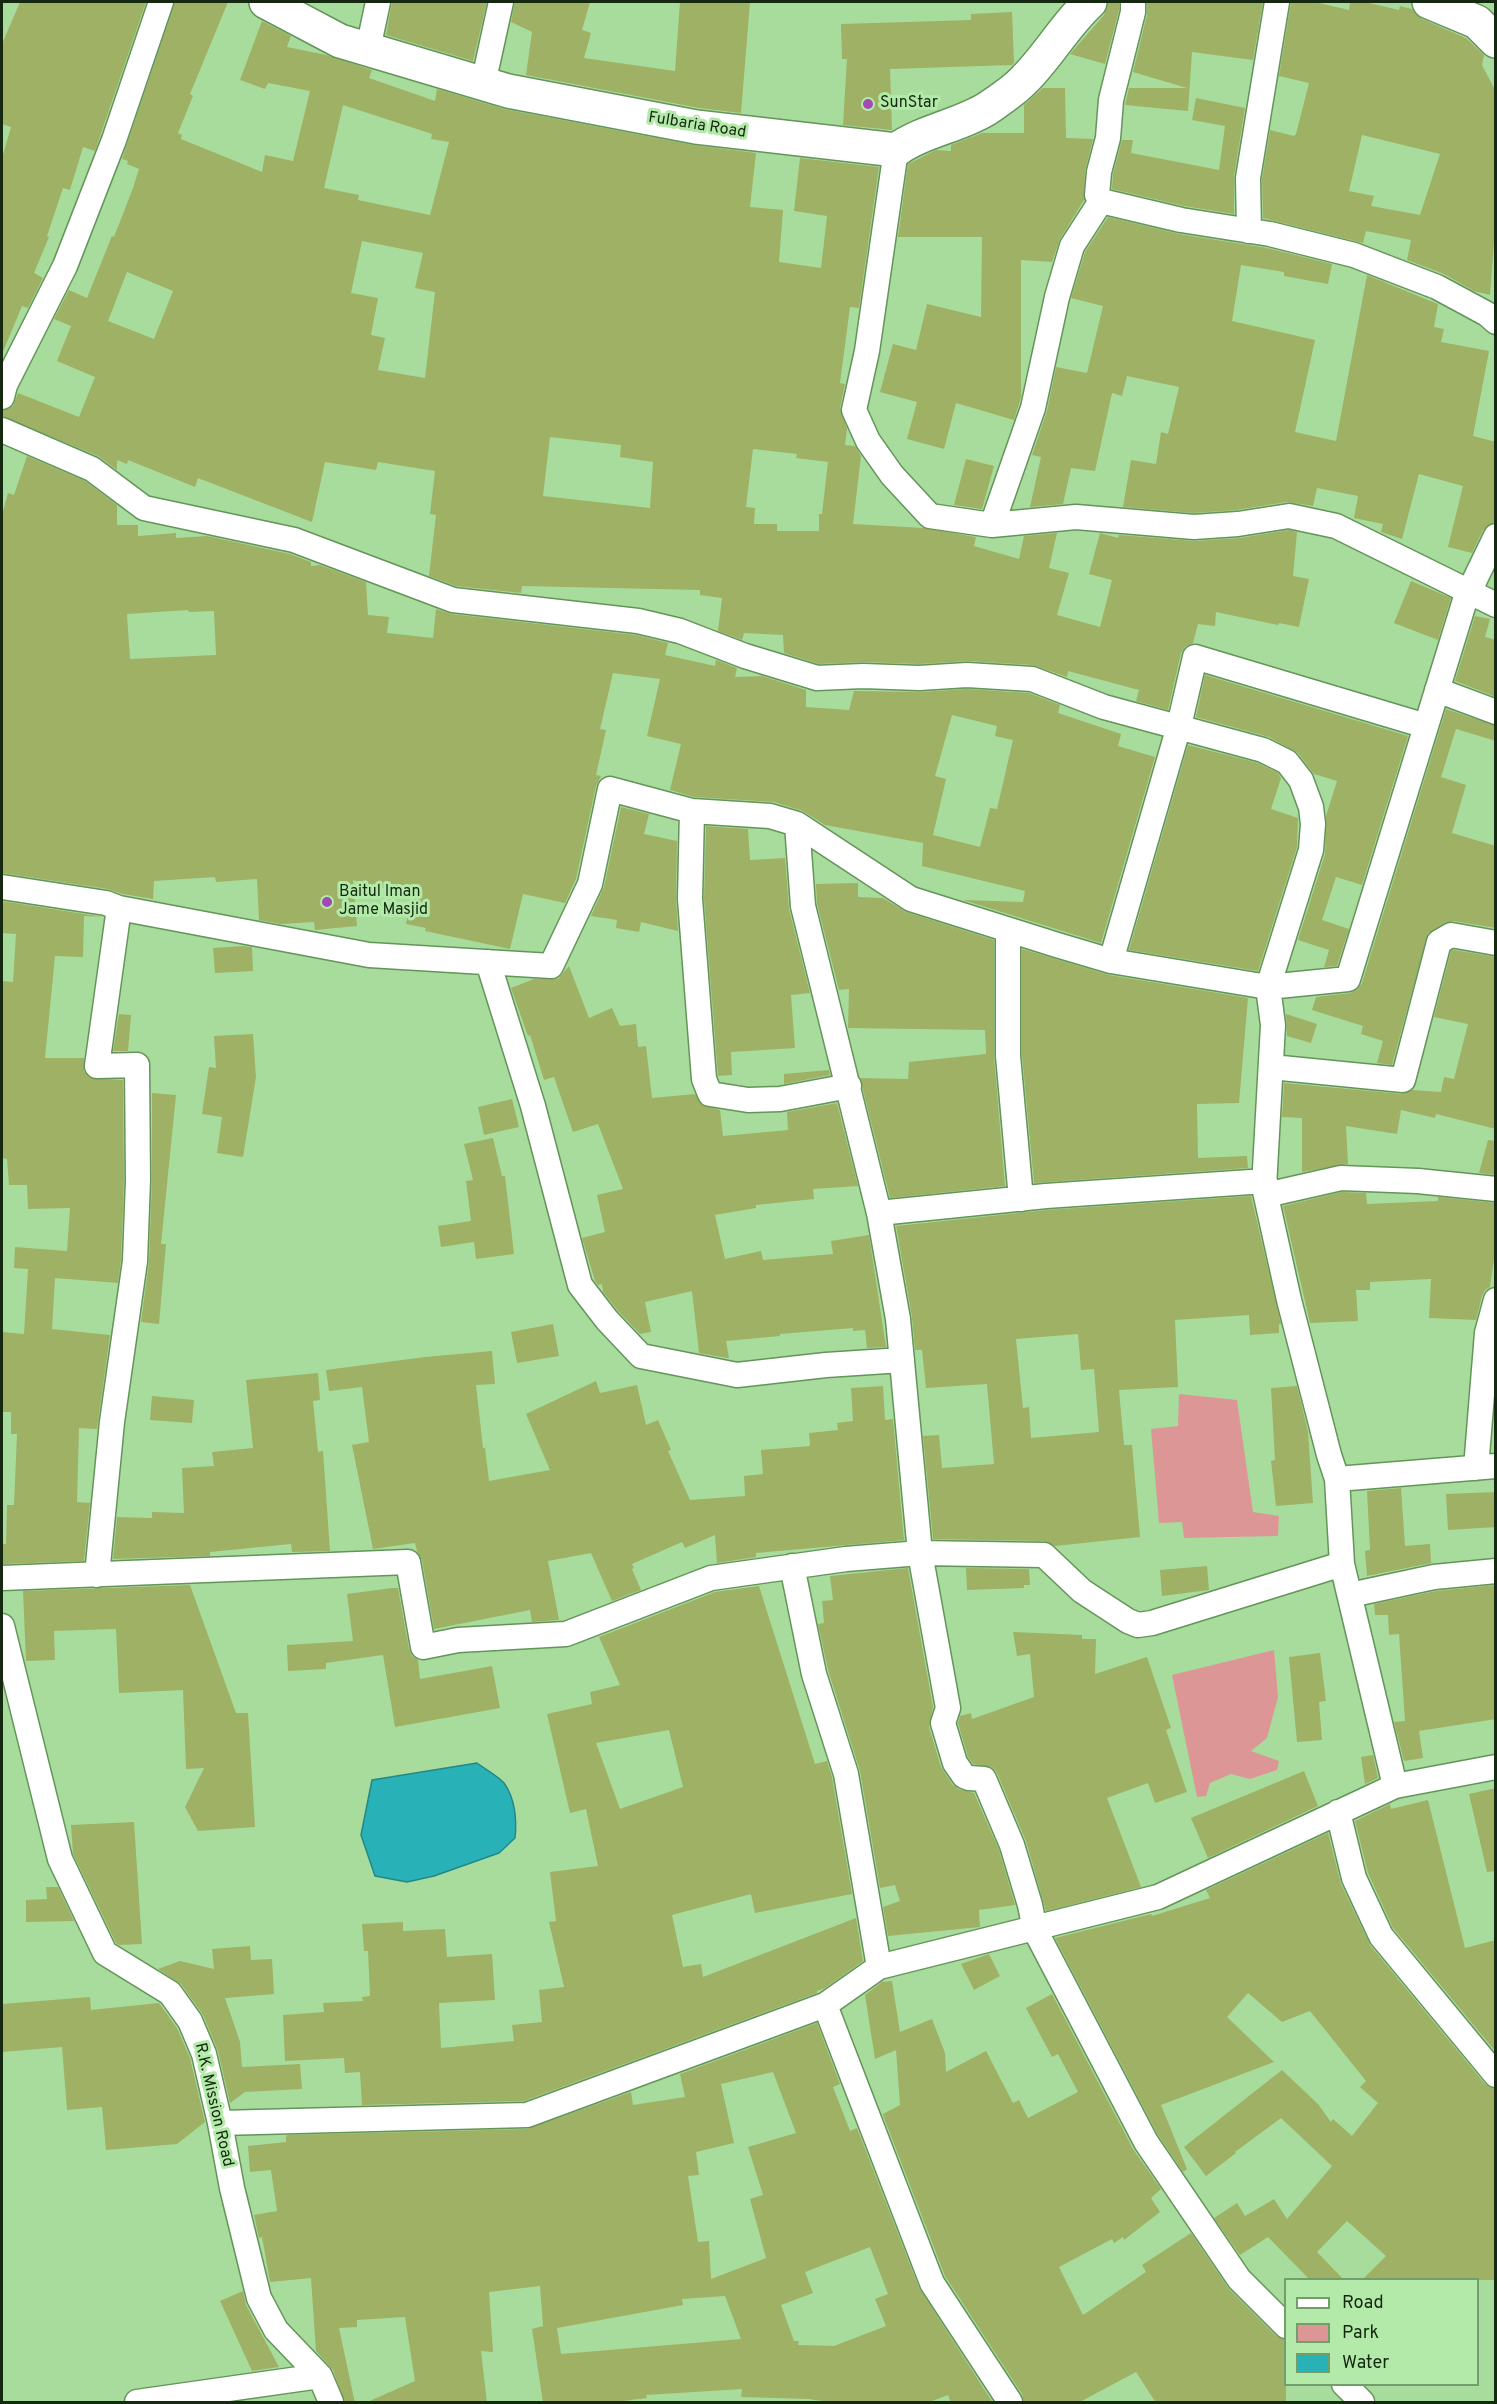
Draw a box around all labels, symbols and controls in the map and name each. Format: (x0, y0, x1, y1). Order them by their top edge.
place label: SunStar (880, 94, 938, 114)
marker: SunStar (861, 97, 875, 111)
street label: Fulbaria Road (647, 109, 747, 143)
place label: Baitul Iman Jame Masjid (339, 883, 428, 921)
marker: Baitul Iman Jame Masjid (320, 895, 334, 909)
street label: R.K. Mission Road (189, 2041, 237, 2169)
legend (1284, 2278, 1479, 2386)
text: Road (1342, 2292, 1384, 2315)
text: Park (1342, 2322, 1379, 2345)
text: Water (1342, 2352, 1389, 2375)

